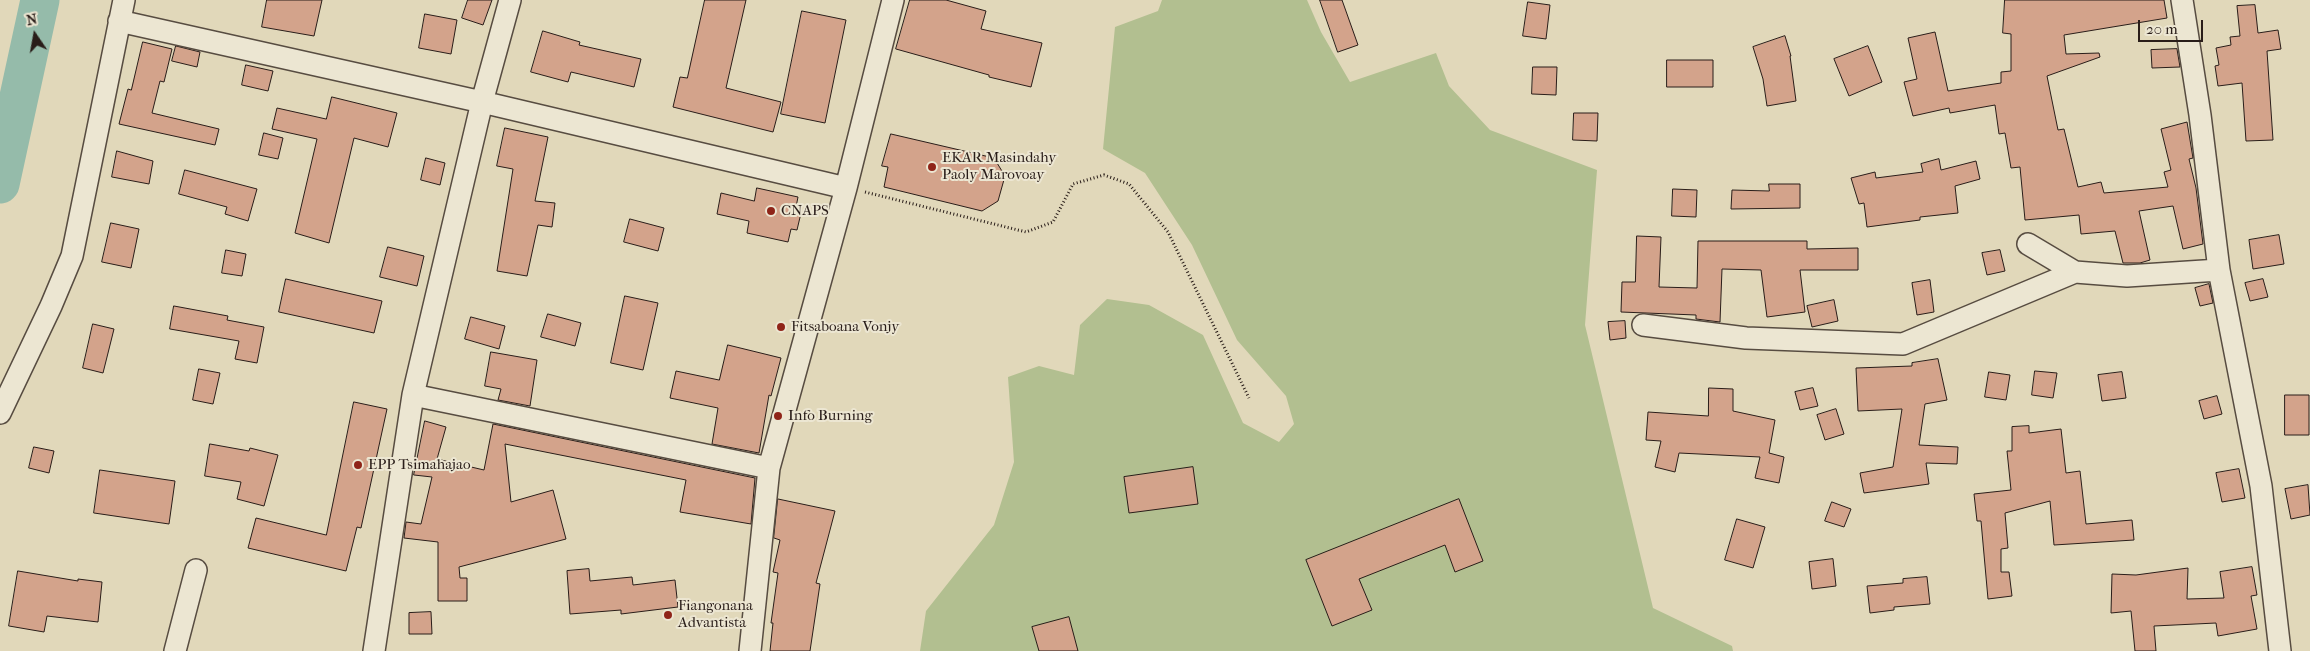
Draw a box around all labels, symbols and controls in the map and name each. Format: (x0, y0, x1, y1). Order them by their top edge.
north arrow (10, 10, 60, 60)
text: N (25, 10, 39, 29)
scale bar (2140, 10, 2205, 42)
text: 20 m (2146, 20, 2178, 38)
place label: EKAR Masindahy Paoly Marovoay (942, 149, 1056, 184)
marker: EKAR Masindahy Paoly Marovoay (926, 161, 938, 173)
place label: CNAPS (781, 202, 829, 220)
marker: CNAPS (765, 205, 777, 217)
place label: Fitsaboana Vonjy (791, 318, 899, 336)
marker: Fitsaboana Vonjy (775, 321, 787, 333)
place label: Info Burning (788, 407, 873, 425)
marker: Info Burning (772, 410, 784, 422)
place label: EPP Tsimahajao (368, 456, 470, 474)
marker: EPP Tsimahajao (352, 459, 364, 471)
place label: Fiangonana Advantista (678, 597, 753, 632)
marker: Fiangonana Advantista (662, 609, 674, 621)

